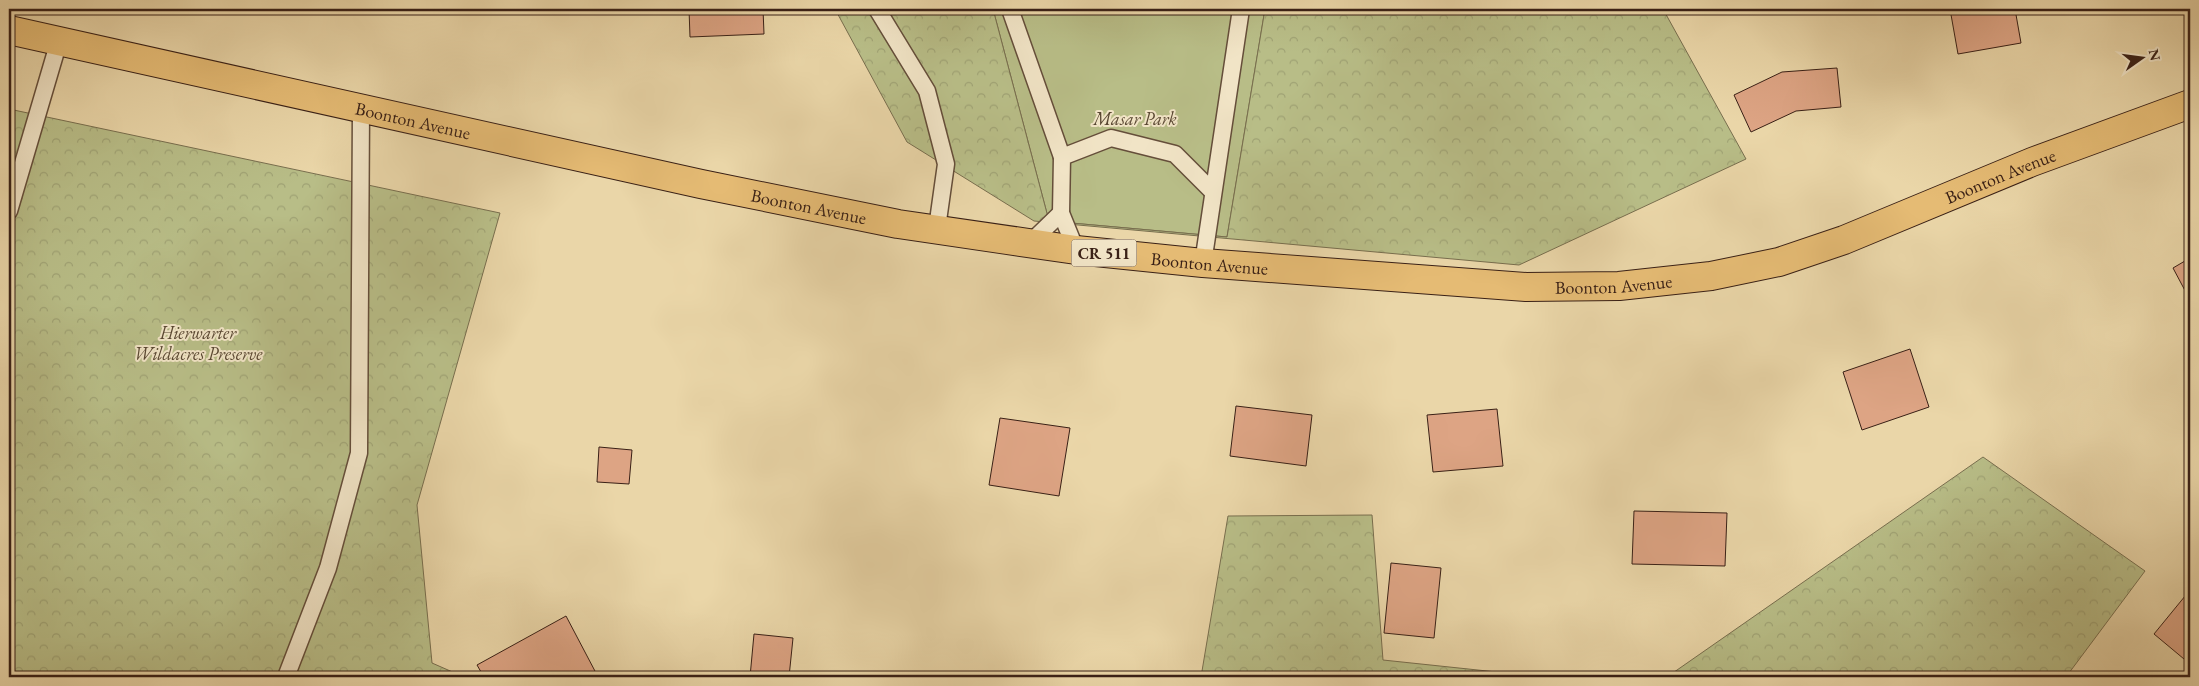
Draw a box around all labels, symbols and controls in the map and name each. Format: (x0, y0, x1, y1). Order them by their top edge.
north arrow (2116, 32, 2166, 82)
text: N (2145, 47, 2165, 63)
street label: Boonton Avenue (353, 96, 473, 144)
park label: Masar Park (1092, 107, 1177, 130)
street label: Boonton Avenue (1942, 143, 2059, 208)
street label: Boonton Avenue (749, 183, 869, 229)
road number: CR 511 (1072, 240, 1136, 266)
street label: Boonton Avenue (1150, 246, 1269, 279)
street label: Boonton Avenue (1555, 269, 1673, 298)
park label: Hierwarter Wildacres Preserve (134, 321, 263, 365)

